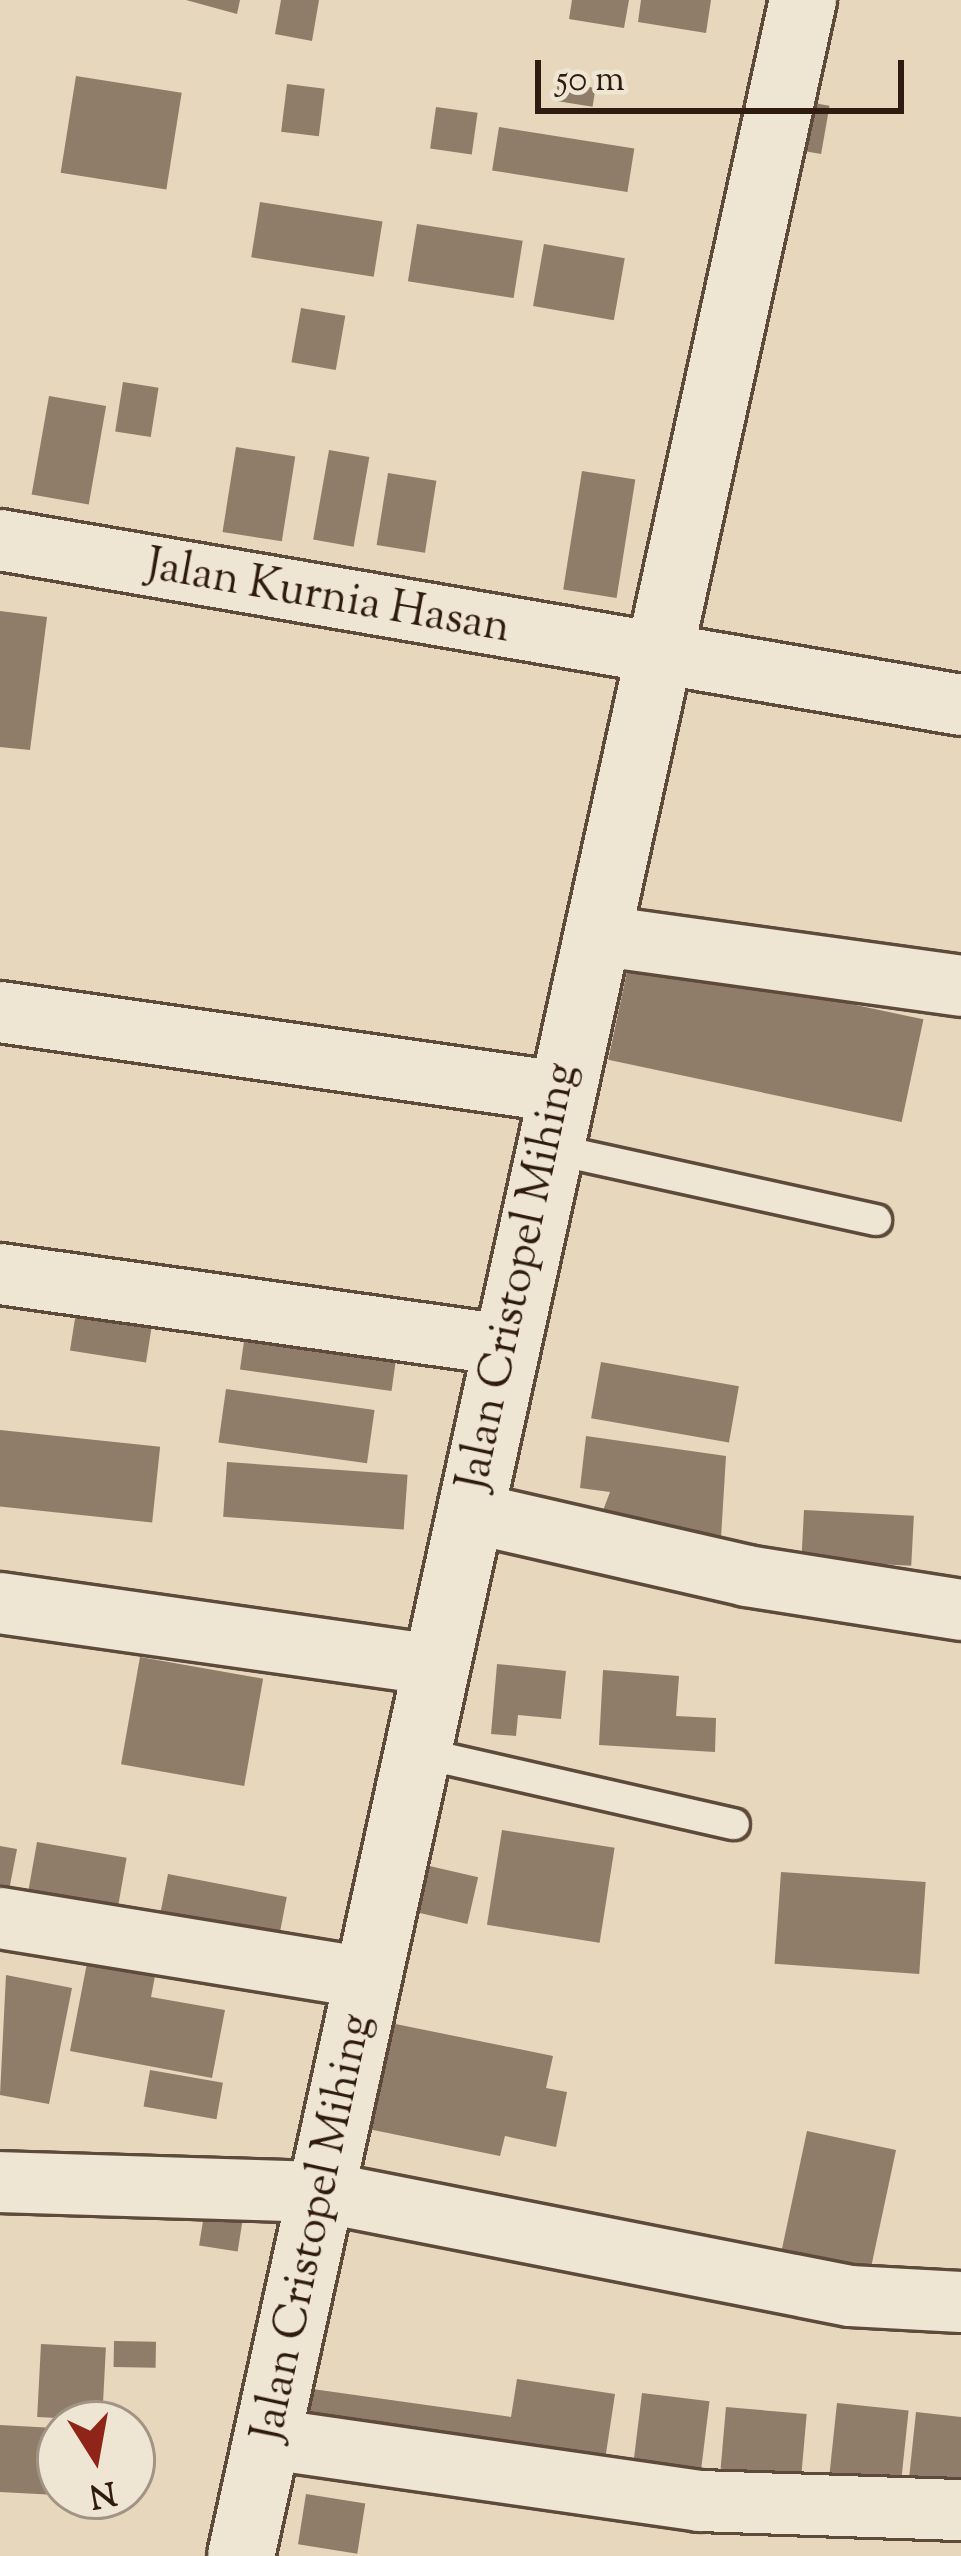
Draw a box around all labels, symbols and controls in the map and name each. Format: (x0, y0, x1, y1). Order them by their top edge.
scale bar (541, 36, 910, 110)
text: 50 m (556, 55, 625, 107)
street label: Jalan Kurnia Hasan (142, 540, 514, 658)
street label: Jalan Cristopel Mihing (448, 1059, 592, 1495)
street label: Jalan Cristopel Mihing (243, 2010, 387, 2446)
north arrow (36, 2400, 156, 2520)
text: N (85, 2466, 120, 2518)

